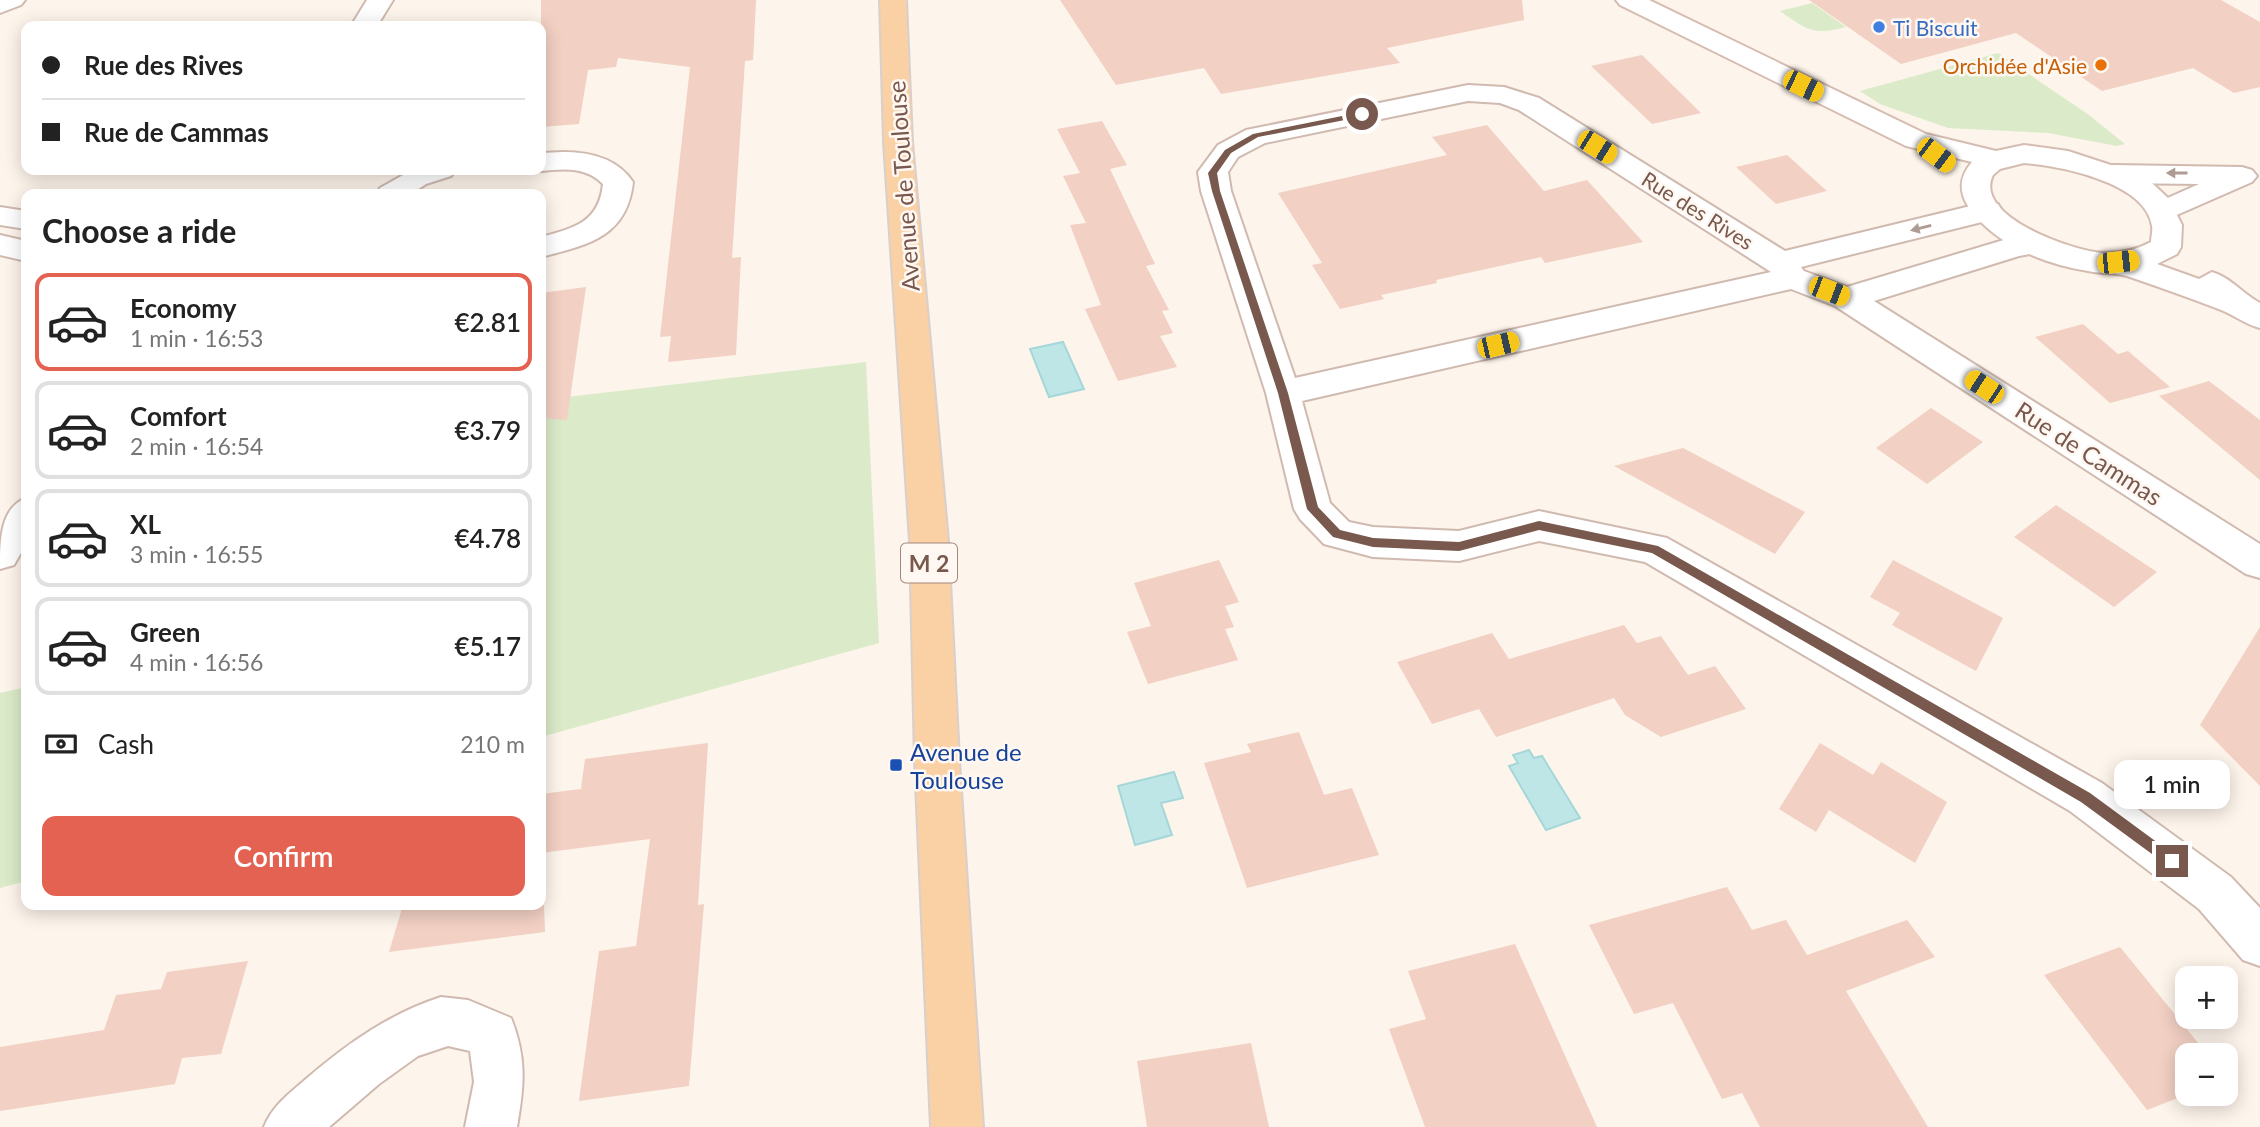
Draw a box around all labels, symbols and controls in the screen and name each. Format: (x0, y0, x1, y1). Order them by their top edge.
place label: Ti Biscuit (1893, 15, 1978, 40)
marker: Ti Biscuit (1871, 19, 1887, 35)
text: Rue des Rives (84, 49, 243, 81)
place label: Orchidée d'Asie (1943, 53, 2087, 78)
marker: Orchidée d'Asie (2093, 57, 2109, 73)
car (1780, 67, 1827, 105)
street label: Avenue de Toulouse (881, 80, 925, 292)
route start (1346, 98, 1378, 130)
text: Rue de Cammas (84, 116, 269, 148)
car (1574, 127, 1621, 167)
car (1913, 134, 1960, 176)
street label: Rue des Rives (1638, 166, 1758, 254)
one-way arrow (2166, 167, 2188, 179)
text: Choose a ride (42, 211, 236, 250)
one-way arrow (1910, 223, 1932, 234)
car (2097, 249, 2140, 275)
car (1806, 274, 1853, 308)
icon: car (46, 291, 109, 354)
text: Economy (130, 292, 236, 324)
text: €2.81 (455, 306, 521, 338)
text: 1 min · 16:53 (130, 324, 263, 352)
car (1476, 330, 1521, 360)
car (1961, 367, 2008, 407)
street label: Rue de Cammas (2010, 395, 2168, 511)
icon: car (46, 399, 109, 462)
text: Comfort (130, 400, 227, 432)
text: €3.79 (455, 414, 521, 446)
text: 2 min · 16:54 (130, 432, 263, 460)
icon: car (46, 507, 109, 570)
text: XL (130, 508, 161, 540)
text: €4.78 (455, 522, 521, 554)
text: 3 min · 16:55 (130, 540, 263, 568)
road number: M 2 (901, 544, 957, 582)
icon: car (46, 615, 109, 678)
text: Green (130, 616, 200, 648)
text: €5.17 (455, 630, 521, 662)
text: 4 min · 16:56 (130, 648, 263, 676)
icon: cash (42, 725, 80, 763)
text: Cash (98, 728, 154, 760)
text: 210 m (460, 730, 525, 758)
place label: Avenue de Toulouse (910, 737, 1022, 794)
marker: Avenue de Toulouse (888, 757, 904, 773)
callout: 1 min (2114, 760, 2230, 808)
text: 1 min (2144, 770, 2200, 798)
button: Confirm (42, 816, 525, 896)
route end (2156, 845, 2188, 877)
map controls (2175, 966, 2238, 1106)
button: + (2175, 966, 2238, 1029)
button: − (2175, 1043, 2238, 1106)

